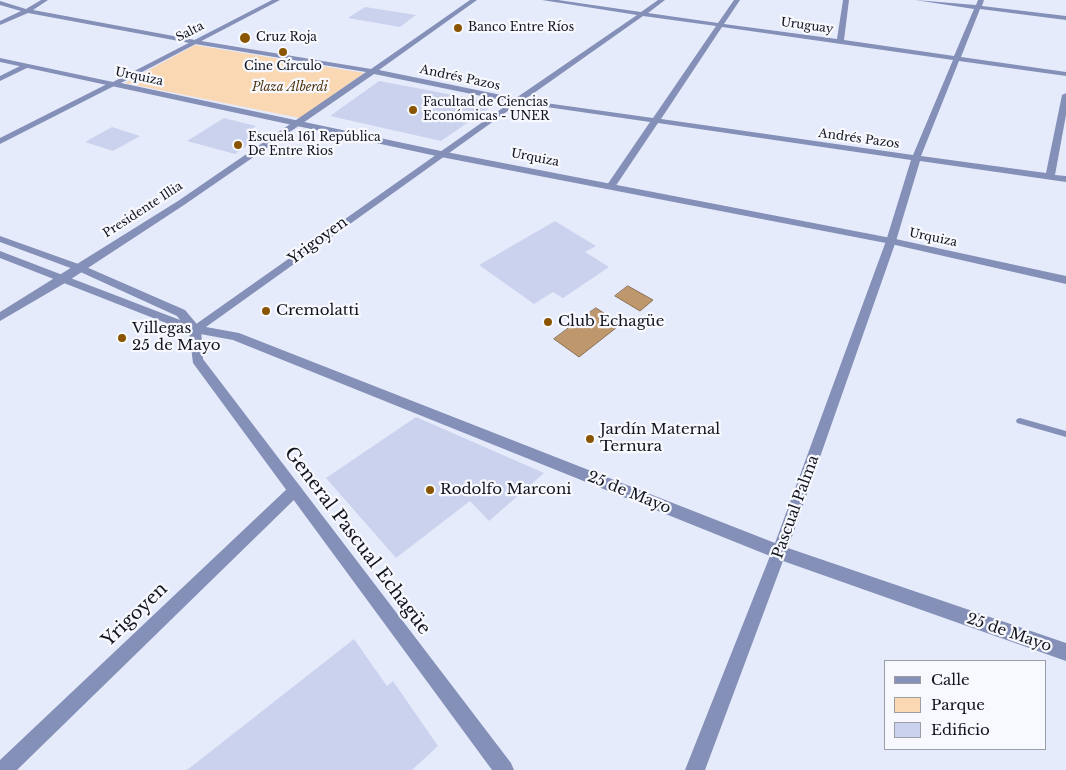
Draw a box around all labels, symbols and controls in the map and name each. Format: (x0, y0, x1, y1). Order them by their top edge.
street label: Uruguay (780, 15, 834, 37)
street label: Salta (174, 19, 206, 45)
place label: Banco Entre Ríos (468, 21, 574, 35)
marker: Banco Entre Ríos (452, 22, 464, 34)
marker: Cruz Roja (238, 31, 252, 45)
place label: Cruz Roja (256, 31, 317, 45)
marker: Cine Círculo (277, 46, 289, 58)
place label: Cine Círculo (244, 60, 322, 74)
street label: Andrés Pazos (419, 62, 501, 94)
street label: Urquiza (114, 65, 164, 89)
park label: Plaza Alberdi (252, 81, 328, 95)
place label: Facultad de Ciencias Económicas - UNER (423, 96, 549, 124)
marker: Facultad de Ciencias Económicas - UNER (407, 104, 419, 116)
street label: Andrés Pazos (818, 126, 900, 152)
place label: Escuela 161 República De Entre Rios (248, 131, 381, 159)
marker: Escuela 161 República De Entre Rios (232, 139, 244, 151)
street label: Urquiza (510, 146, 560, 170)
street label: Presidente Illia (101, 179, 185, 241)
street label: Yrigoyen (285, 213, 351, 269)
street label: Urquiza (908, 226, 958, 250)
place label: Cremolatti (276, 302, 359, 320)
marker: Cremolatti (260, 305, 272, 317)
place label: Club Echagüe (558, 313, 664, 331)
marker: Club Echagüe (542, 316, 554, 328)
place label: Villegas 25 de Mayo (132, 320, 221, 355)
marker: Villegas 25 de Mayo (116, 332, 128, 344)
place label: Jardín Maternal Ternura (600, 421, 720, 456)
marker: Jardín Maternal Ternura (584, 433, 596, 445)
street label: General Pascual Echagüe (279, 443, 435, 639)
street label: Pascual Palma (769, 453, 823, 561)
street label: 25 de Mayo (585, 468, 673, 518)
place label: Rodolfo Marconi (440, 481, 571, 499)
marker: Rodolfo Marconi (424, 484, 436, 496)
street label: Yrigoyen (98, 579, 172, 651)
street label: 25 de Mayo (964, 610, 1054, 656)
legend (884, 660, 1046, 750)
text: Calle (931, 670, 970, 689)
text: Parque (931, 695, 985, 714)
text: Edificio (931, 720, 990, 739)

